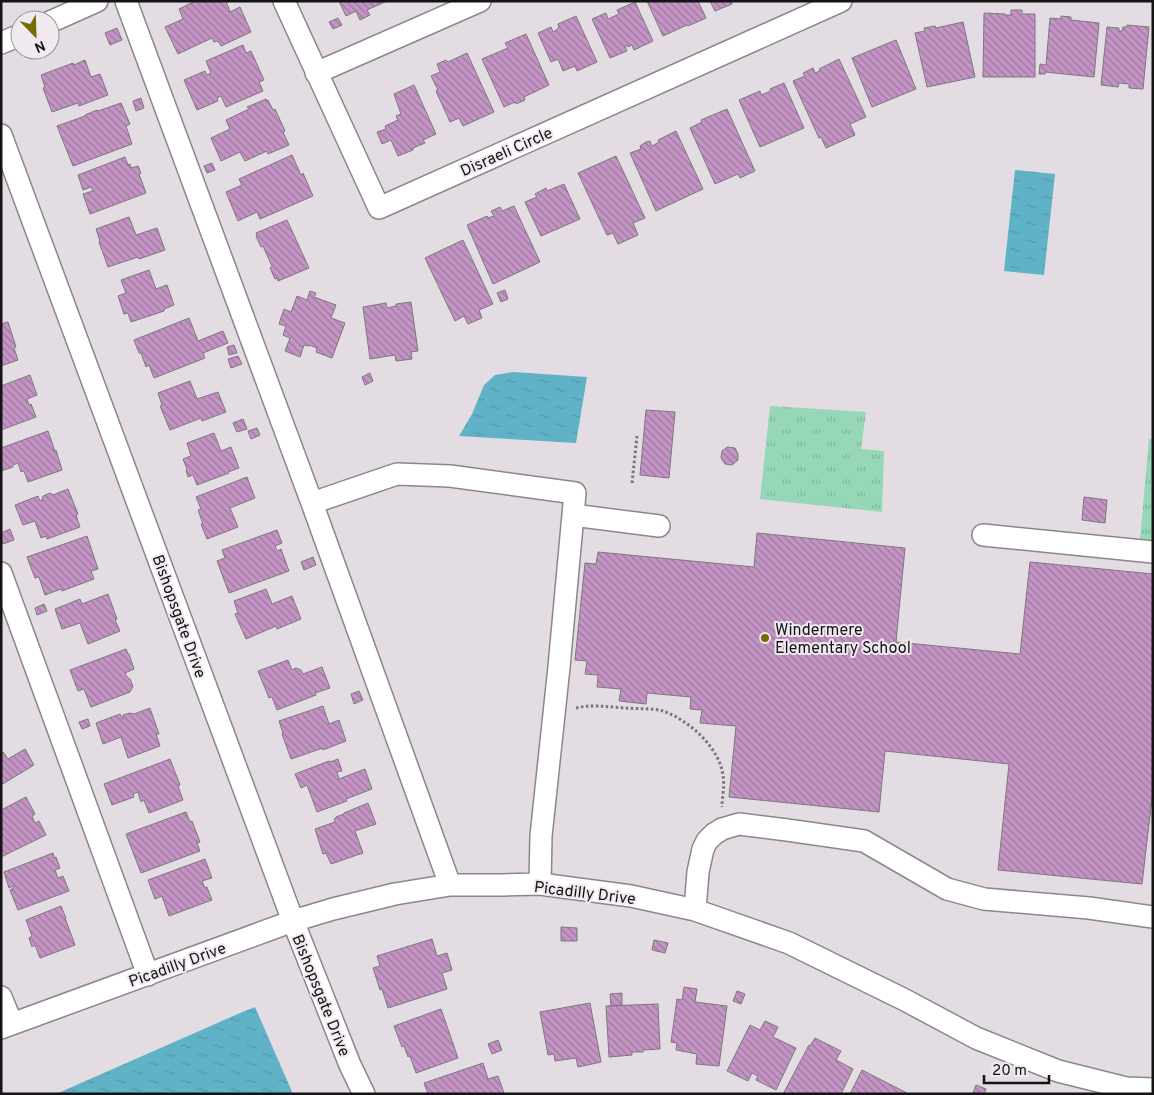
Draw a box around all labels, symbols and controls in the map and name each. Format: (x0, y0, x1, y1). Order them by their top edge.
north arrow (10, 10, 60, 60)
text: N (32, 36, 47, 55)
street label: Disraeli Circle (458, 124, 556, 182)
street label: Bishopsgate Drive (147, 552, 210, 681)
place label: Windermere Elementary School (775, 621, 911, 659)
marker: Windermere Elementary School (759, 632, 771, 644)
street label: Picadilly Drive (533, 878, 637, 910)
street label: Bishopsgate Drive (287, 932, 354, 1060)
street label: Picadilly Drive (126, 939, 229, 993)
scale bar (984, 1052, 1049, 1084)
text: 20 m (992, 1062, 1027, 1081)

